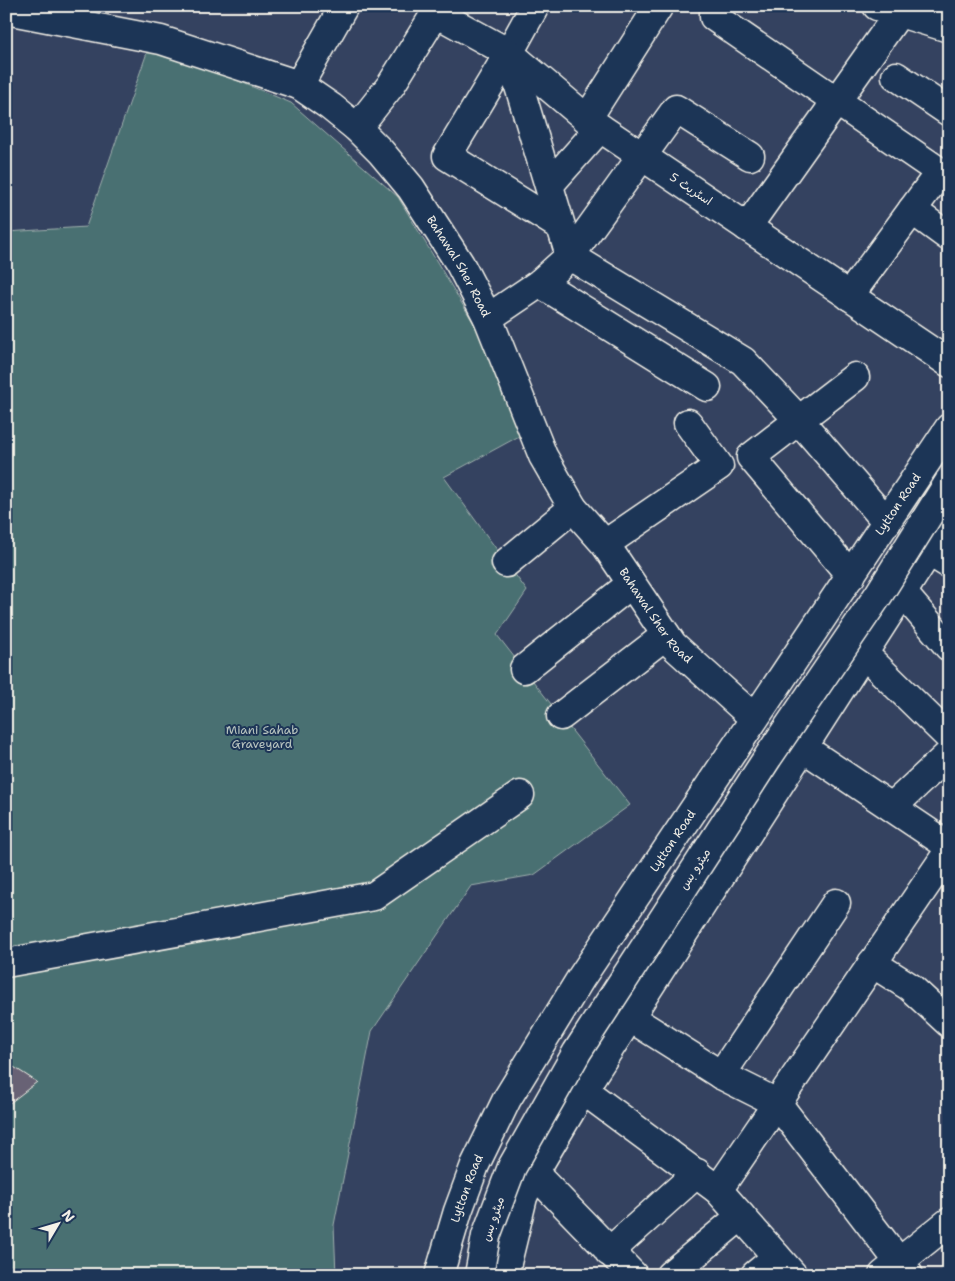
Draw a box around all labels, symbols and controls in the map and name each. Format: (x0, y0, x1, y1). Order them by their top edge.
street label: اسٹریٹ 5 (667, 169, 715, 209)
street label: Bahawal Sher Road (423, 213, 494, 320)
street label: Lytton Road (871, 470, 925, 538)
street label: Bahawal Sher Road (615, 565, 696, 667)
park label: Miani Sahab Graveyard (226, 722, 298, 752)
street label: Lytton Road (646, 806, 700, 875)
street label: میٹرو بس (676, 845, 714, 893)
street label: Lytton Road (447, 1151, 487, 1224)
street label: میٹرو بس (478, 1195, 508, 1243)
north arrow (32, 1198, 82, 1248)
text: N (58, 1206, 79, 1226)

